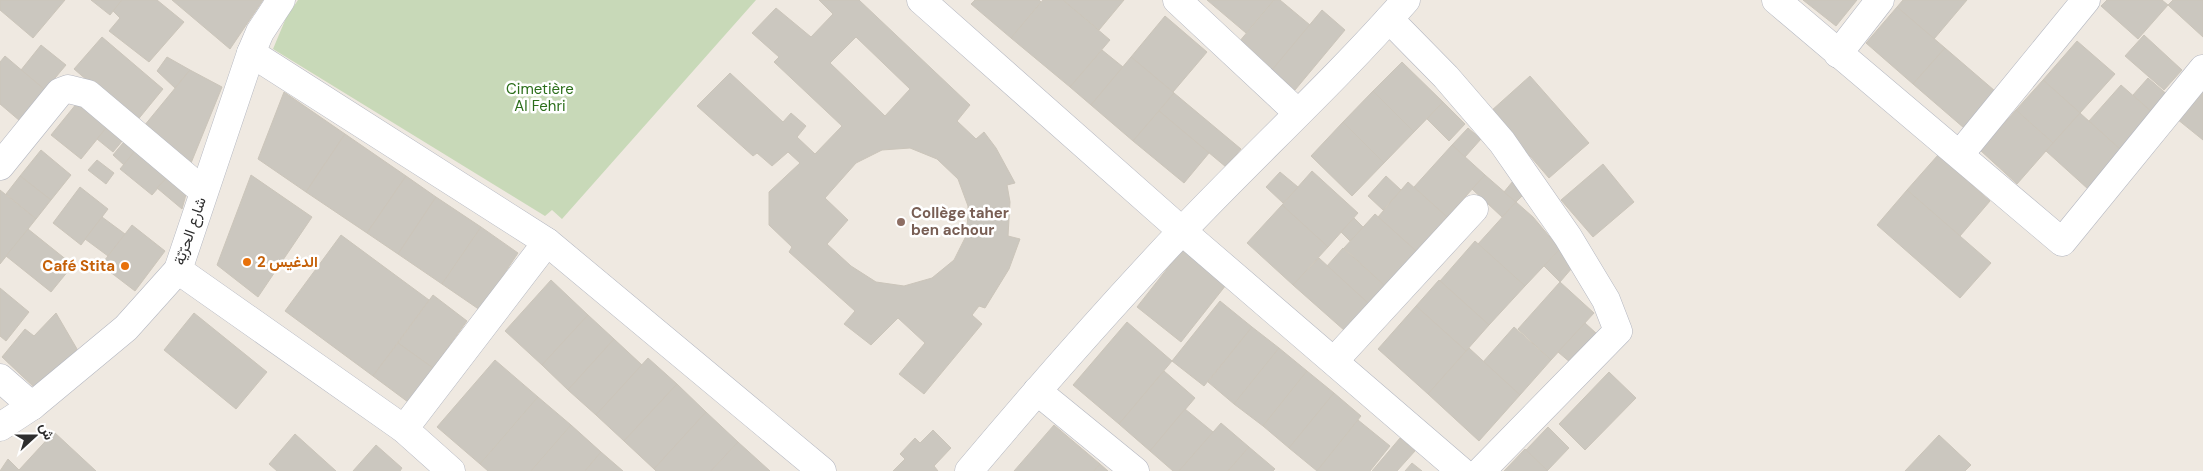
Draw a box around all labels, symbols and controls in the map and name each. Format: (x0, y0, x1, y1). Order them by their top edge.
park label: Cimetière Al Fehri (506, 79, 574, 116)
street label: شارع الحرّيّة (169, 194, 212, 268)
place label: Collège taher ben achour (911, 203, 1009, 240)
marker: Collège taher ben achour (895, 216, 907, 228)
place label: الدغيس 2 (257, 252, 318, 272)
place label: Café Stita (42, 256, 115, 276)
marker: الدغيس 2 (241, 256, 253, 268)
marker: Café Stita (119, 260, 131, 272)
north arrow (10, 411, 60, 461)
text: ش (36, 420, 59, 443)

